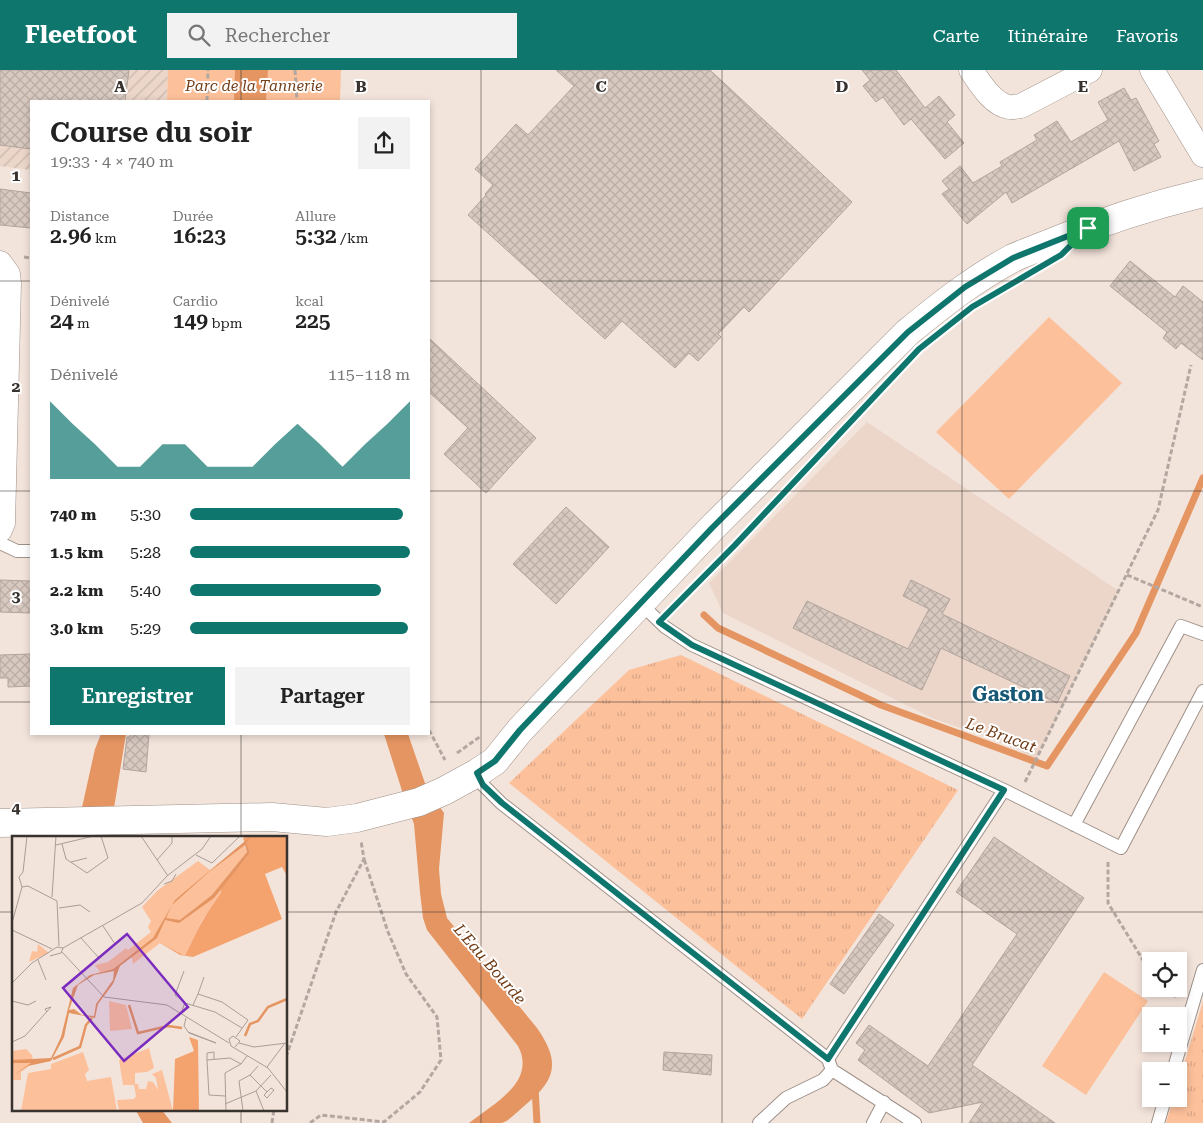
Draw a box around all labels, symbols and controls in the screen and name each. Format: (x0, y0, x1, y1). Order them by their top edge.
search box (167, 13, 517, 58)
text: Fleetfoot (25, 21, 137, 49)
icon: search (185, 21, 213, 49)
text: Rechercher (225, 24, 330, 47)
text: Carte (933, 25, 979, 46)
text: Itinéraire (1007, 25, 1088, 46)
text: Favoris (1116, 25, 1178, 46)
text: A (114, 77, 126, 96)
park label: Parc de la Tannerie (184, 77, 323, 95)
text: B (355, 77, 367, 96)
text: C (595, 77, 607, 96)
text: D (836, 77, 849, 96)
text: E (1078, 77, 1088, 96)
text: Course du soir (50, 116, 252, 149)
button: share (358, 117, 410, 169)
text: 19:33 · 4 × 740 m (50, 152, 174, 171)
text: 1 (12, 166, 21, 185)
pin (1067, 207, 1109, 249)
text: Distance (50, 208, 109, 224)
text: Durée (173, 208, 213, 224)
text: Allure (295, 208, 336, 224)
icon: arrive (1074, 214, 1102, 242)
text: 2.96 (50, 224, 91, 248)
text: 16:23 (173, 224, 226, 248)
text: 5:32 (295, 224, 337, 248)
text: km (91, 230, 117, 246)
text: /km (337, 230, 369, 246)
text: Dénivelé (50, 293, 109, 309)
text: Cardio (173, 293, 218, 309)
text: kcal (295, 293, 324, 309)
text: 24 (50, 309, 74, 333)
text: 149 (173, 309, 208, 333)
text: 225 (295, 309, 331, 333)
text: m (74, 315, 90, 331)
text: bpm (208, 315, 242, 331)
text: Dénivelé (50, 365, 118, 384)
text: 115–118 m (328, 365, 410, 384)
text: 2 (12, 377, 21, 396)
text: 740 m (50, 505, 96, 524)
text: 5:30 (130, 505, 161, 524)
text: 1.5 km (50, 543, 103, 562)
text: 5:28 (130, 543, 161, 562)
text: 2.2 km (50, 581, 103, 600)
text: 5:40 (130, 581, 161, 600)
text: 3 (12, 587, 21, 606)
text: 3.0 km (50, 619, 103, 638)
text: 5:29 (130, 619, 161, 638)
button: Enregistrer (50, 667, 225, 725)
button: Partager (235, 667, 410, 725)
district label: Gaston (972, 682, 1045, 706)
water label: Le Brucat (962, 713, 1039, 756)
text: 4 (12, 798, 21, 817)
inset map (12, 836, 288, 1110)
water label: L'Eau Bourde (449, 919, 530, 1008)
map controls (1142, 952, 1187, 1107)
button: locate (1142, 952, 1187, 997)
button: + (1142, 1007, 1187, 1052)
button: − (1142, 1062, 1187, 1107)

